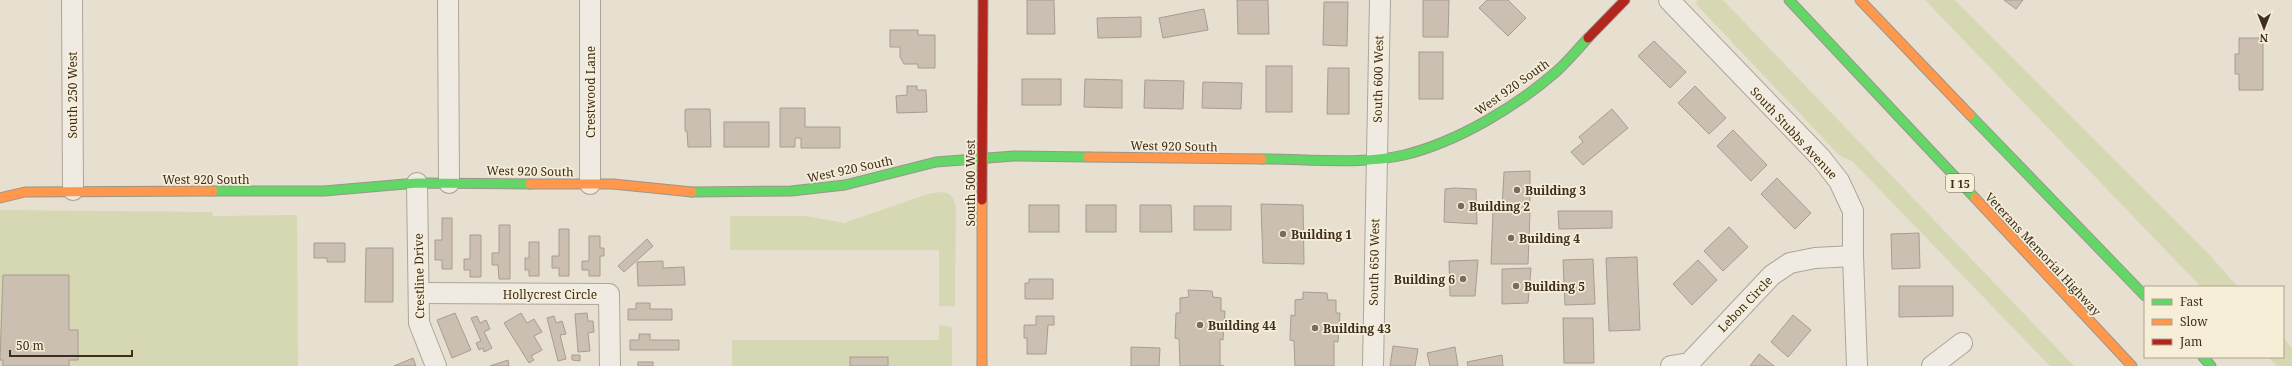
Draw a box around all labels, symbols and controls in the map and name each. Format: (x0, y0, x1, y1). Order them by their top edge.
north arrow (2244, 8, 2284, 48)
text: N (2259, 31, 2268, 46)
street label: South 600 West (1369, 35, 1387, 123)
street label: Crestwood Lane (582, 46, 599, 138)
street label: South 250 West (64, 51, 81, 139)
street label: West 920 South (1471, 55, 1553, 119)
street label: South Stubbs Avenue (1747, 83, 1841, 183)
street label: West 920 South (1130, 137, 1218, 155)
street label: South 500 West (962, 139, 979, 227)
street label: West 920 South (806, 152, 895, 186)
street label: West 920 South (486, 162, 574, 180)
street label: West 920 South (162, 171, 250, 188)
road number: I 15 (1946, 174, 1974, 192)
place label: Building 3 (1525, 182, 1586, 199)
marker: Building 3 (1512, 185, 1522, 195)
street label: Veterans Memorial Highway (1981, 189, 2105, 320)
place label: Building 2 (1469, 198, 1530, 215)
marker: Building 2 (1456, 201, 1466, 211)
street label: South 650 West (1365, 218, 1383, 306)
place label: Building 1 (1291, 226, 1352, 243)
marker: Building 1 (1278, 229, 1288, 239)
place label: Building 4 (1519, 230, 1580, 247)
street label: Crestline Drive (410, 233, 428, 319)
marker: Building 4 (1506, 233, 1516, 243)
place label: Building 6 (1394, 271, 1455, 288)
street label: Lebon Circle (1714, 272, 1776, 336)
marker: Building 6 (1458, 274, 1468, 284)
place label: Building 5 (1524, 278, 1585, 295)
marker: Building 5 (1511, 281, 1521, 291)
street label: Hollycrest Circle (503, 286, 597, 303)
legend (2144, 286, 2284, 358)
text: Fast (2180, 293, 2203, 310)
text: Slow (2180, 313, 2208, 330)
place label: Building 44 (1208, 317, 1276, 334)
marker: Building 44 (1195, 320, 1205, 330)
place label: Building 43 (1323, 320, 1391, 337)
marker: Building 43 (1310, 323, 1320, 333)
scale bar (10, 332, 132, 358)
text: Jam (2179, 333, 2202, 350)
text: 50 m (16, 337, 44, 354)

